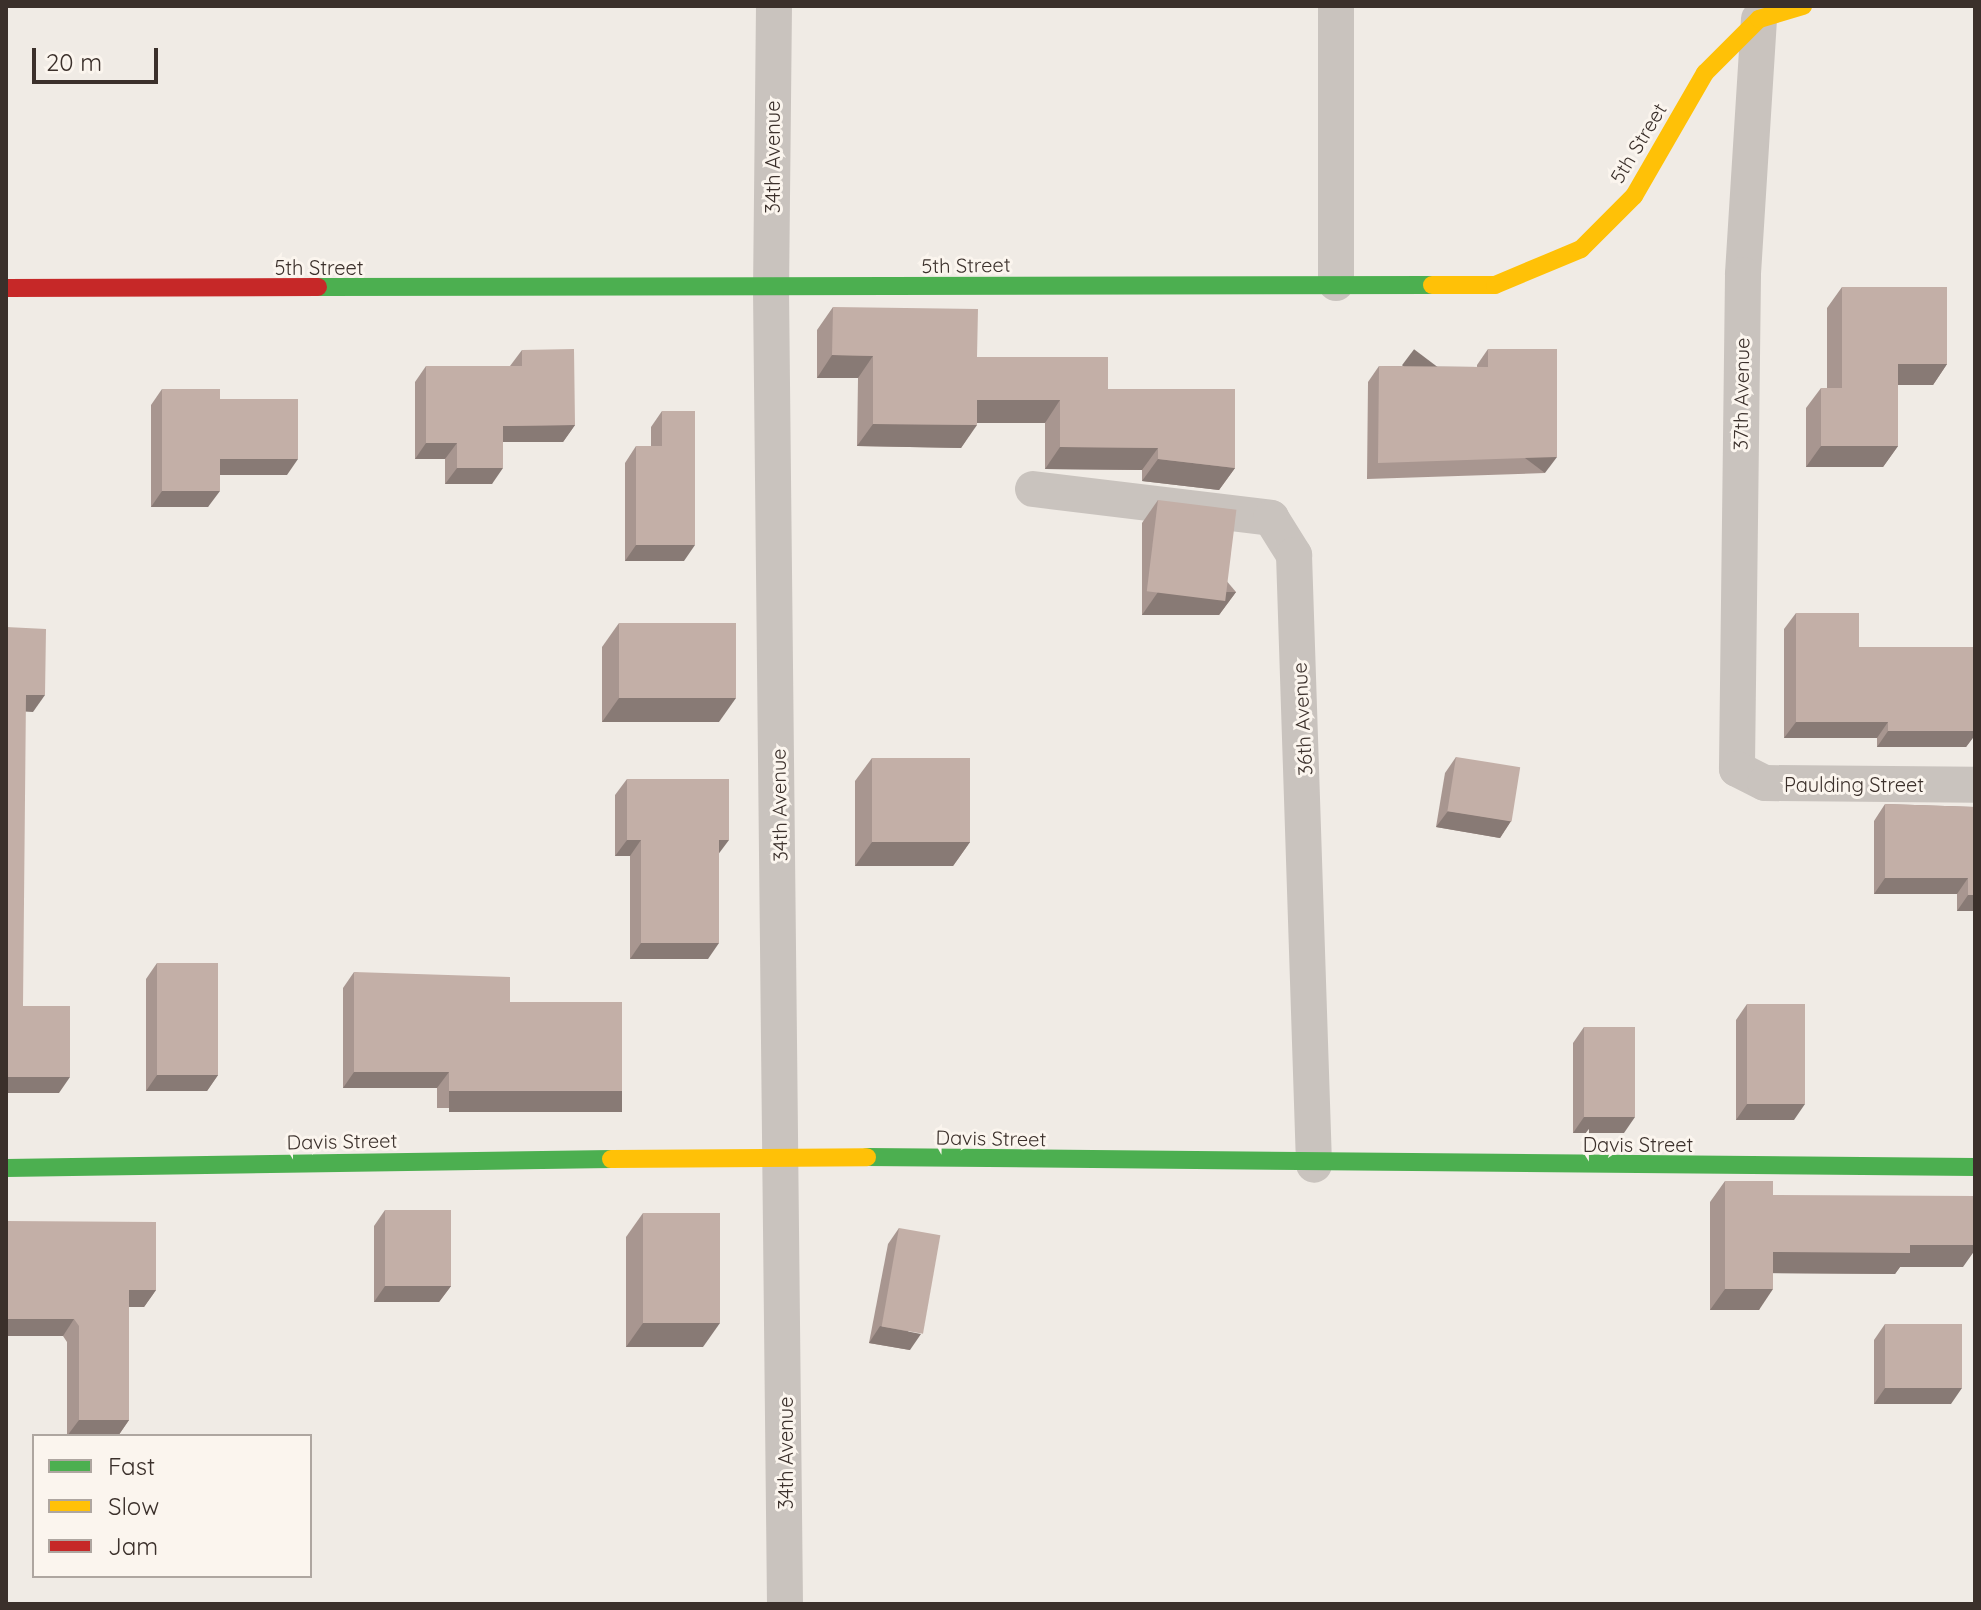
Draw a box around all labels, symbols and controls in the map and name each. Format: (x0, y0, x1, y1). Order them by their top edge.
scale bar (36, 32, 162, 82)
text: 20 m (46, 47, 102, 77)
street label: 5th Street (1605, 99, 1671, 187)
street label: 34th Avenue (760, 100, 784, 214)
street label: 5th Street (921, 252, 1011, 278)
street label: 5th Street (274, 255, 364, 279)
street label: 37th Avenue (1728, 337, 1754, 451)
street label: 36th Avenue (1287, 662, 1317, 776)
street label: 34th Avenue (766, 748, 792, 862)
street label: Paulding Street (1784, 772, 1924, 796)
street label: Davis Street (935, 1125, 1047, 1151)
street label: Davis Street (286, 1128, 398, 1154)
street label: Davis Street (1583, 1132, 1693, 1156)
street label: 34th Avenue (773, 1396, 797, 1510)
legend (32, 1434, 312, 1578)
text: Fast (108, 1451, 155, 1481)
text: Slow (108, 1491, 159, 1521)
text: Jam (108, 1531, 158, 1561)

